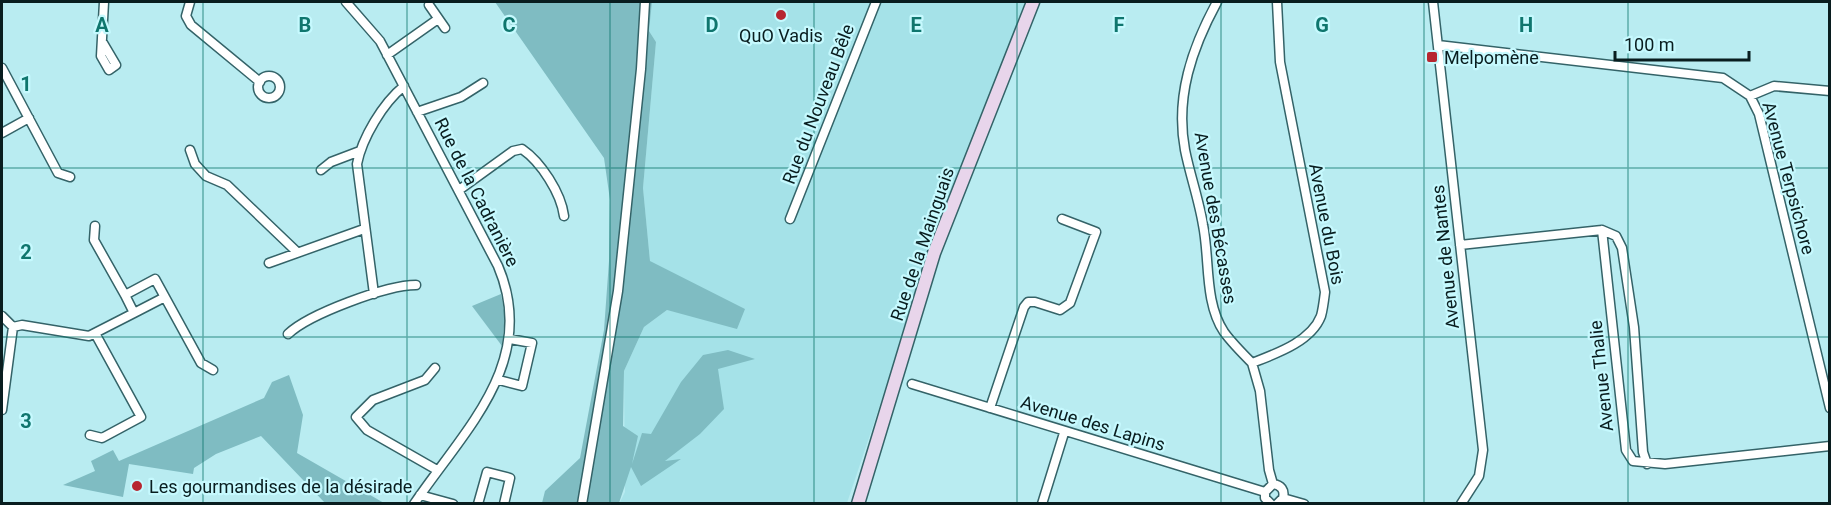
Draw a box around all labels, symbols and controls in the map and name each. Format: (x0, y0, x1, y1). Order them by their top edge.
marker: QuO Vadis (774, 8, 788, 22)
text: A (95, 13, 109, 37)
text: B (299, 13, 311, 37)
text: C (502, 13, 516, 37)
text: D (706, 13, 719, 37)
text: E (910, 13, 922, 37)
text: F (1114, 13, 1125, 37)
text: G (1315, 13, 1329, 37)
text: H (1519, 13, 1533, 37)
street label: Rue du Nouveau Bêle (778, 21, 858, 187)
scale bar (1615, 24, 1748, 62)
place label: QuO Vadis (739, 25, 823, 46)
text: 100 m (1624, 34, 1675, 55)
place label: Melpomène (1444, 47, 1539, 68)
marker: Melpomène (1425, 50, 1439, 64)
text: 1 (20, 72, 32, 96)
street label: Avenue Terpsichore (1758, 99, 1820, 257)
street label: Rue de la Cadranière (430, 114, 524, 270)
street label: Avenue des Bécasses (1191, 130, 1241, 306)
street label: Avenue du Bois (1305, 162, 1349, 286)
street label: Rue de la Mainguais (886, 164, 958, 324)
street label: Avenue de Nantes (1427, 184, 1463, 330)
text: 2 (20, 240, 32, 264)
street label: Avenue Thalie (1585, 319, 1617, 433)
street label: Avenue des Lapins (1018, 391, 1168, 455)
text: 3 (20, 409, 32, 433)
place label: Les gourmandises de la désirade (149, 476, 412, 497)
marker: Les gourmandises de la désirade (130, 479, 144, 493)

